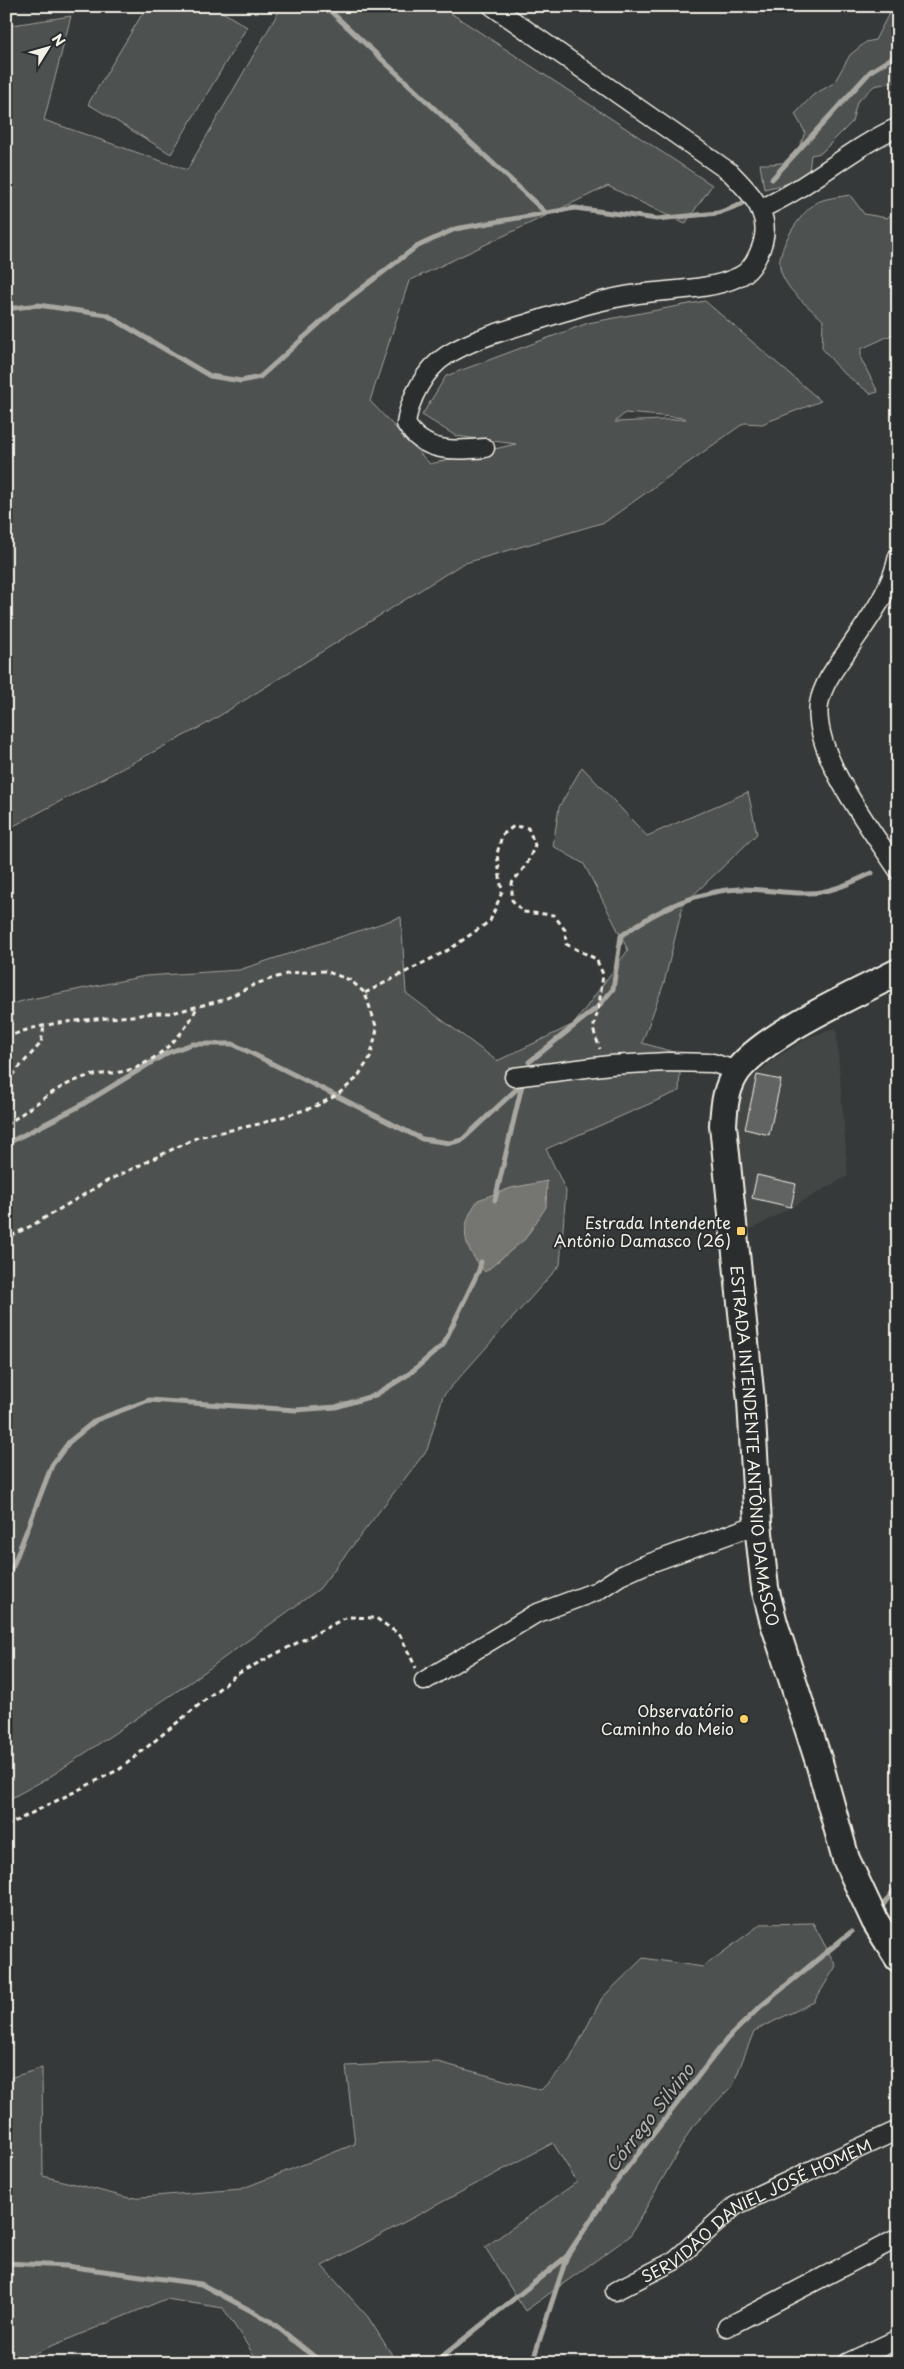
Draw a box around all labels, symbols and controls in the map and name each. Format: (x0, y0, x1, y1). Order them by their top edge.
north arrow (22, 22, 72, 72)
text: N (47, 29, 71, 51)
place label: Estrada Intendente Antônio Damasco (26) (554, 1210, 731, 1252)
marker: Estrada Intendente Antônio Damasco (26) (735, 1225, 747, 1237)
street label: ESTRADA INTENDENTE ANTÔNIO DAMASCO (725, 1264, 786, 1628)
place label: Observatório Caminho do Meio (601, 1698, 734, 1740)
marker: Observatório Caminho do Meio (738, 1713, 750, 1725)
water label: Córrego Silvino (598, 2056, 701, 2177)
street label: SERVIDÃO DANIEL JOSÉ HOMEM (636, 2132, 876, 2288)

